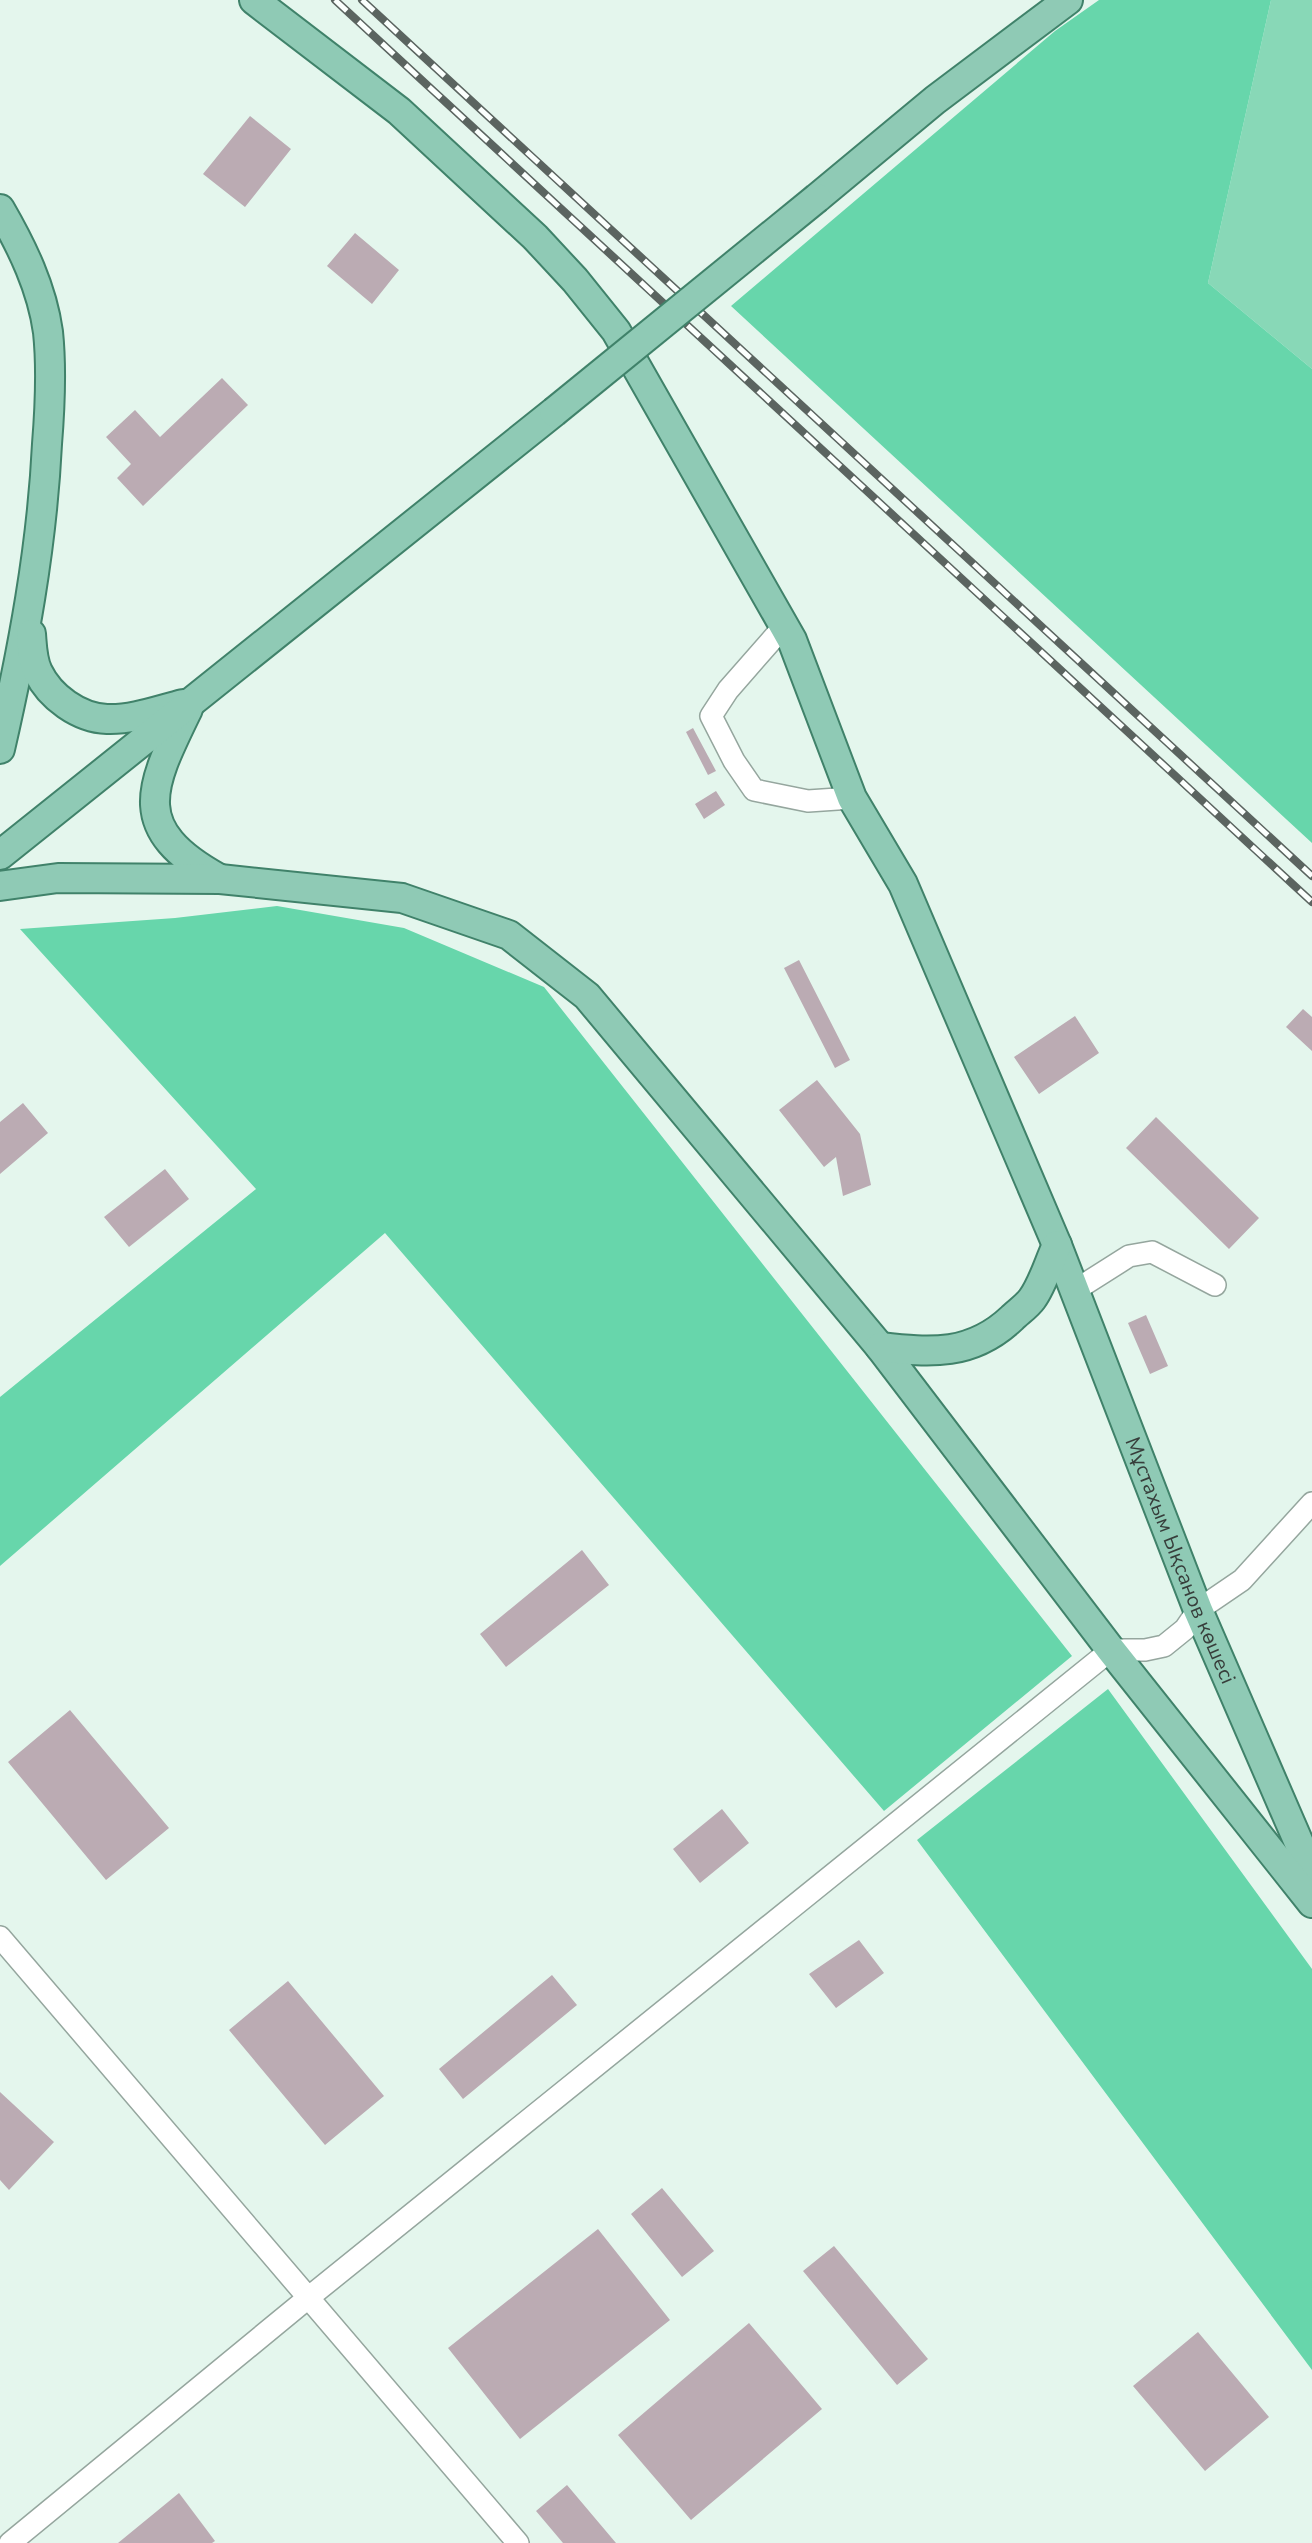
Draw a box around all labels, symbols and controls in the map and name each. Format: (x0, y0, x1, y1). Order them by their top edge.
street label: Мұстахым Ықсанов көшесі (1119, 1433, 1242, 1688)

